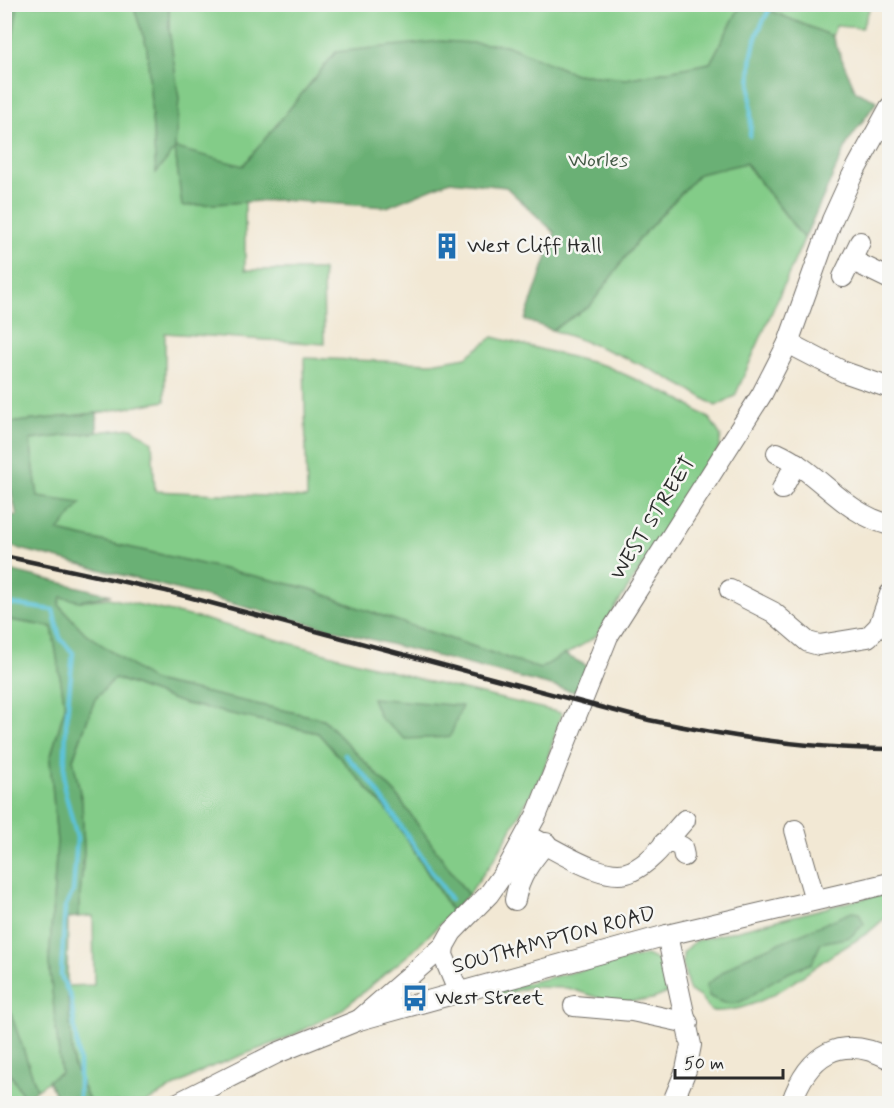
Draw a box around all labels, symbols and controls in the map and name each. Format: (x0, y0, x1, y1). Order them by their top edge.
park label: Worles (568, 146, 628, 174)
building icon: West Cliff Hall (432, 231, 462, 261)
place label: West Cliff Hall (467, 232, 602, 260)
street label: WEST STREET (604, 451, 702, 585)
street label: SOUTHAMPTON ROAD (449, 899, 659, 981)
bus stop icon: West Street (400, 983, 430, 1013)
place label: West Street (435, 984, 544, 1012)
scale bar (675, 1042, 783, 1080)
text: 50 m (684, 1052, 724, 1076)

